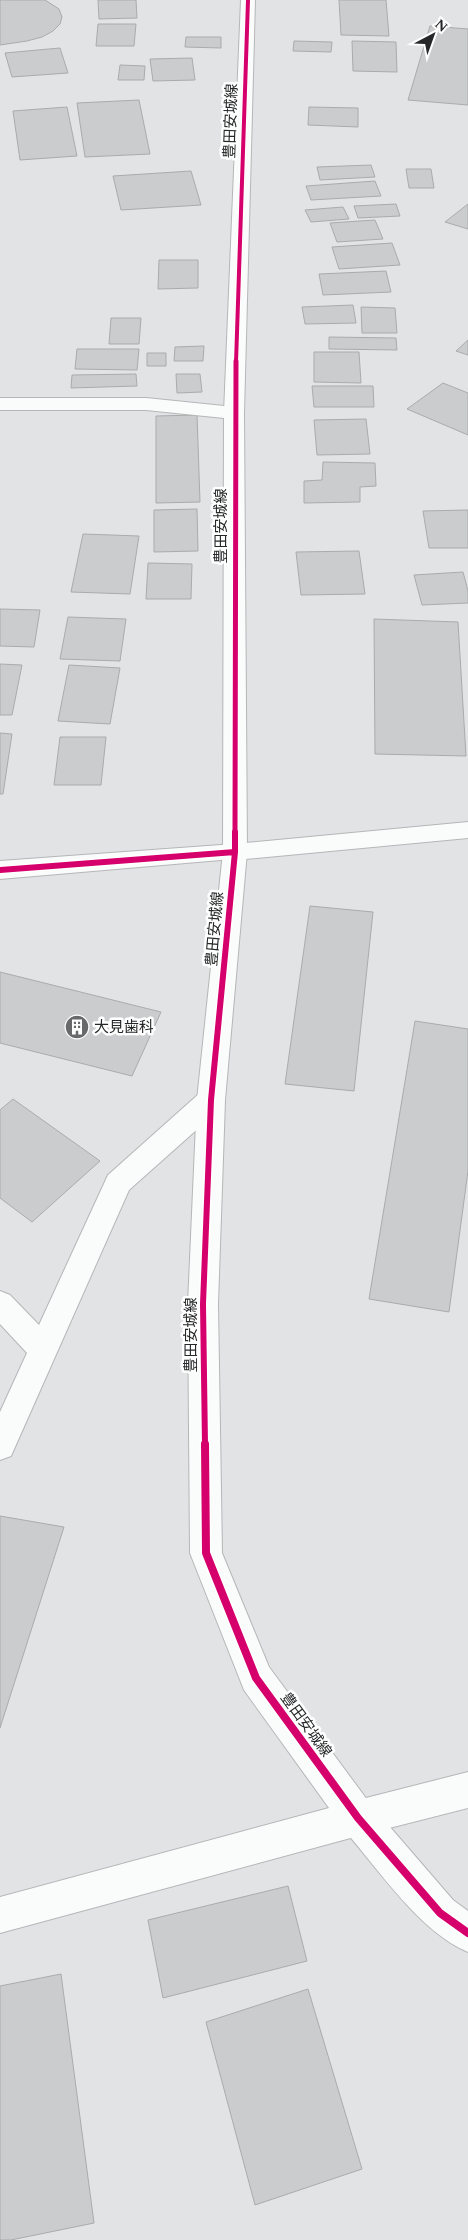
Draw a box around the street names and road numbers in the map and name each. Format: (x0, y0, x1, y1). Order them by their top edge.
street label: 豊田安城線 (218, 83, 244, 159)
street label: 豊田安城線 (210, 488, 233, 564)
street label: 豊田安城線 (200, 891, 230, 967)
street label: 豊田安城線 (180, 1297, 203, 1373)
street label: 豊田安城線 (275, 1688, 337, 1762)

